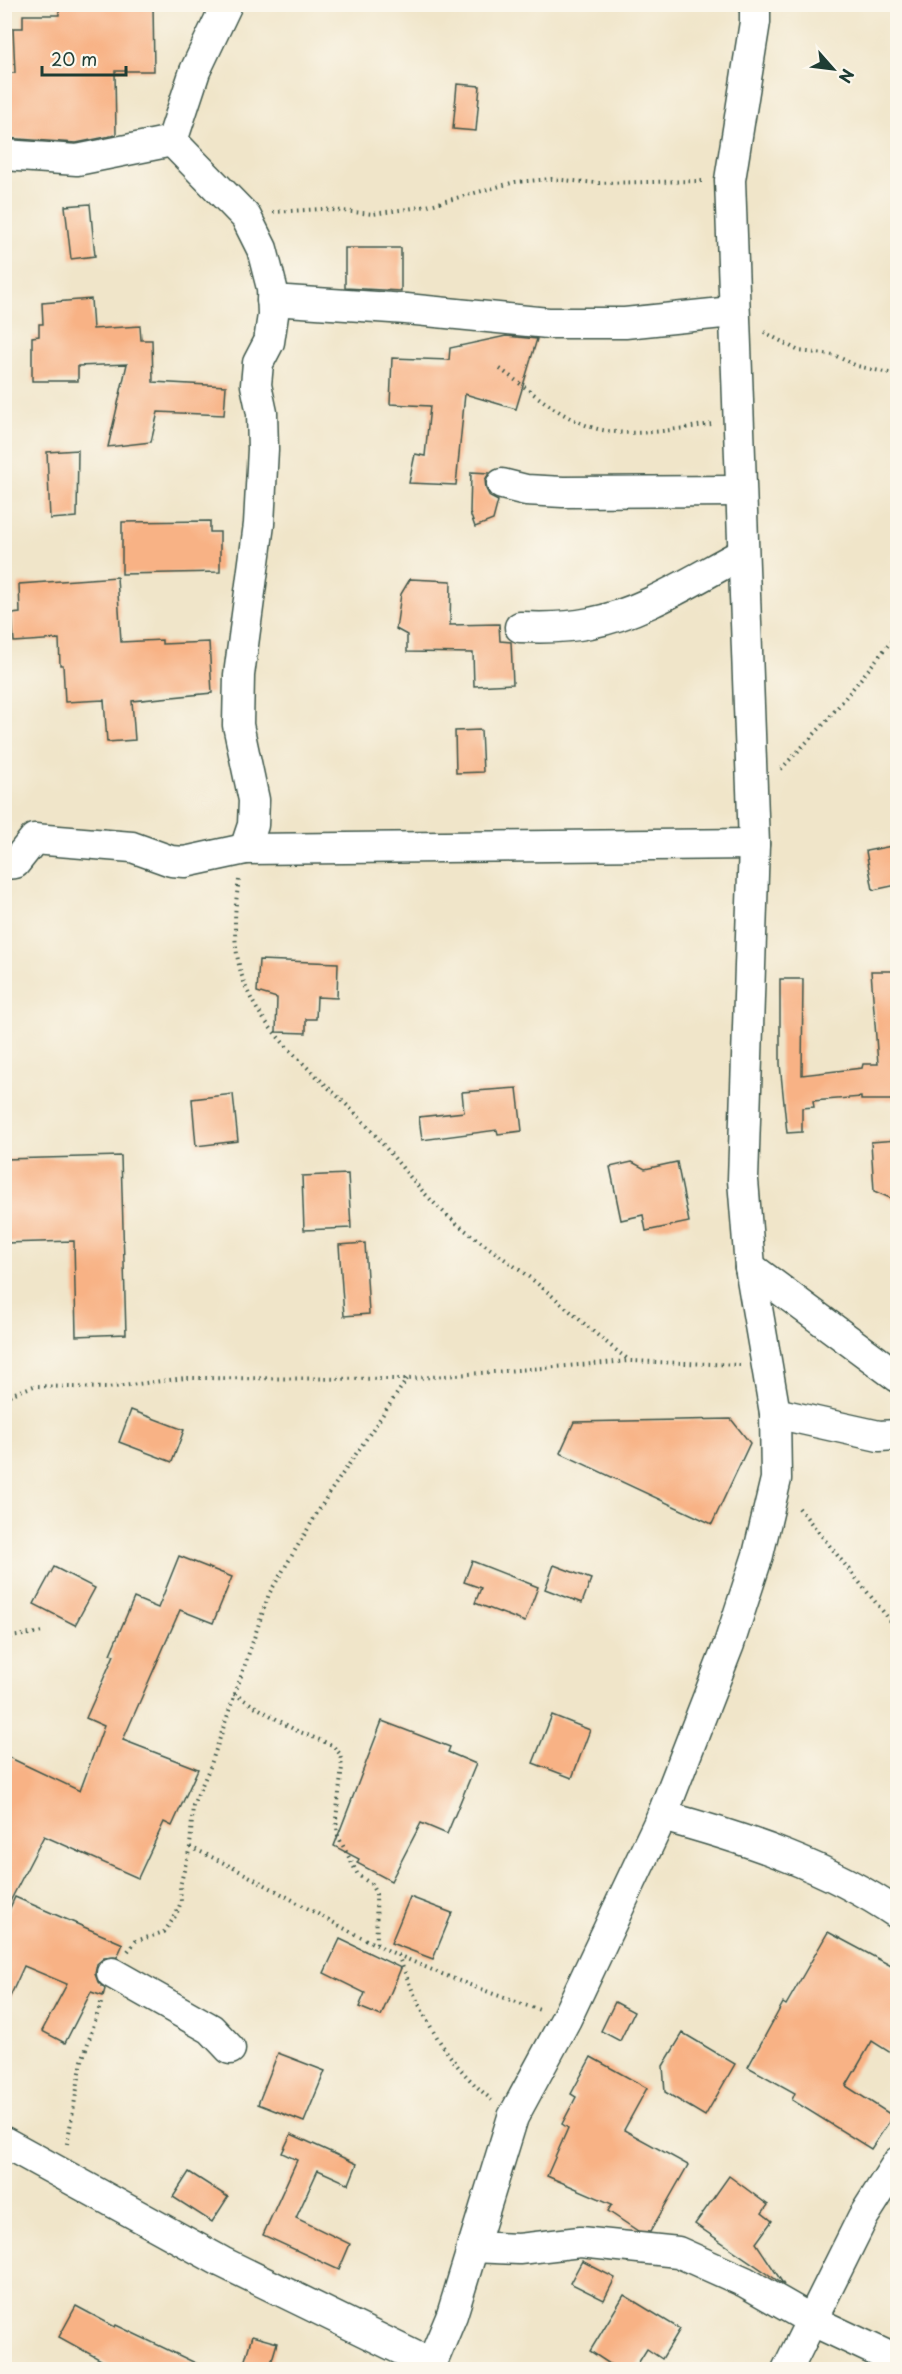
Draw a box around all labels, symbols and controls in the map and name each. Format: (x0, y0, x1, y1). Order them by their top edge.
scale bar (42, 39, 126, 77)
north arrow (803, 39, 863, 99)
text: 20 m (51, 45, 97, 72)
text: N (834, 65, 861, 88)

